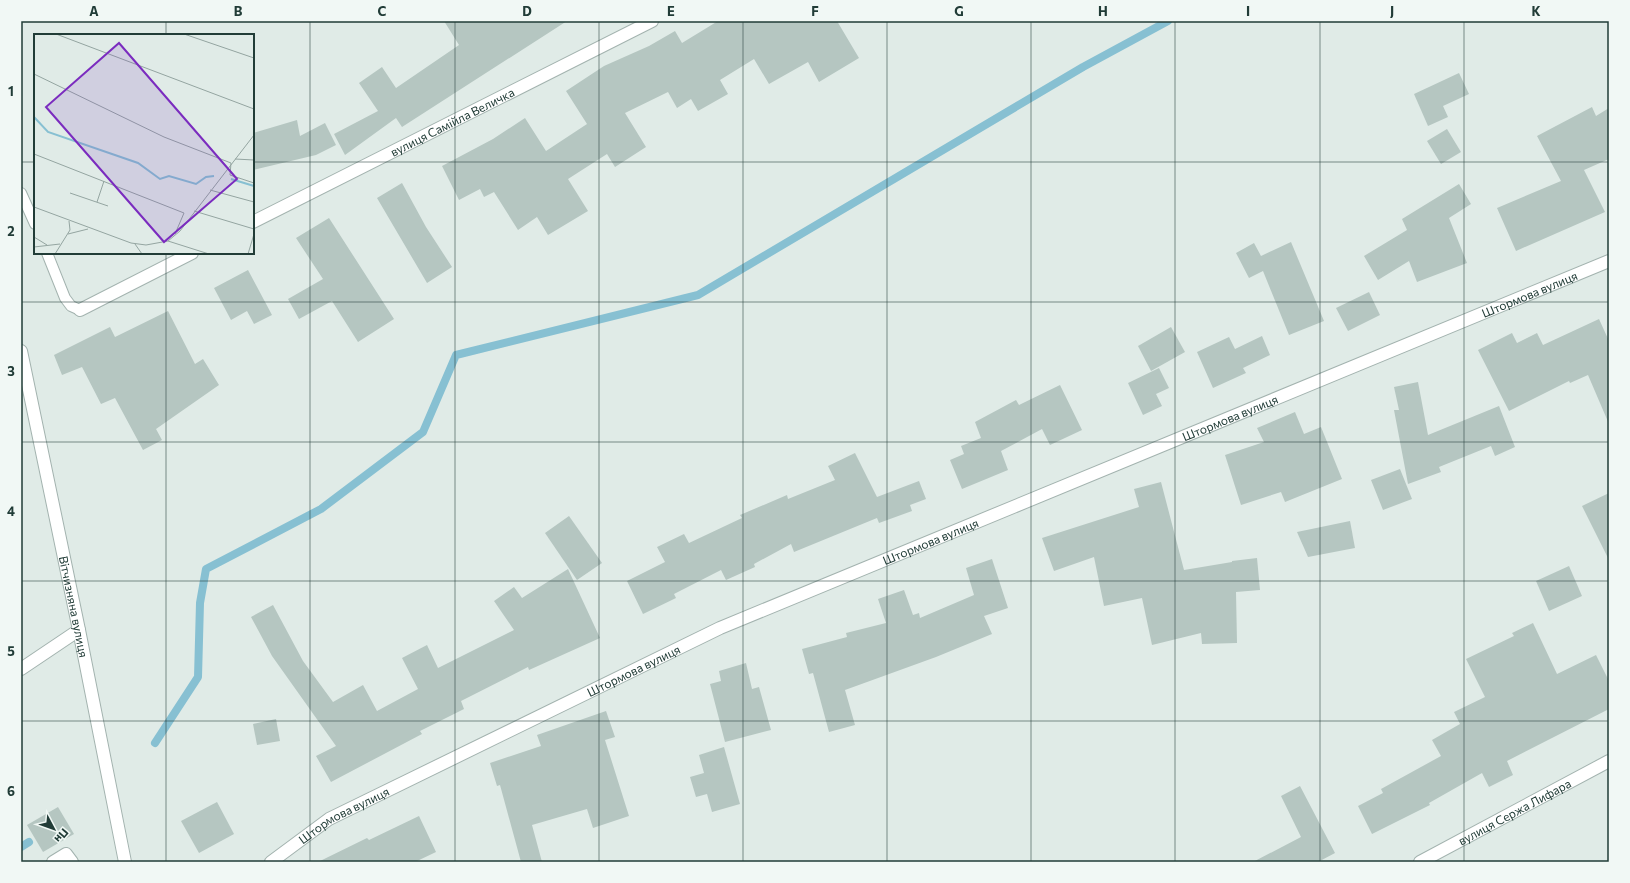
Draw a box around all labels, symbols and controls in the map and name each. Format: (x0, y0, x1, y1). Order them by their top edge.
text: A (89, 3, 99, 19)
text: B (234, 3, 243, 19)
text: C (378, 3, 387, 19)
text: D (522, 3, 532, 19)
text: E (667, 3, 675, 19)
text: F (811, 3, 819, 19)
text: G (954, 3, 964, 19)
text: H (1098, 3, 1108, 19)
text: I (1246, 3, 1250, 19)
text: J (1390, 3, 1394, 19)
text: K (1531, 3, 1541, 19)
inset map (34, 34, 254, 254)
text: 1 (8, 83, 14, 99)
street label: вулиця Самійла Величка (388, 85, 517, 159)
text: 2 (7, 223, 15, 239)
street label: Штормова вулиця (1479, 268, 1579, 320)
text: 3 (7, 363, 15, 379)
street label: Штормова вулиця (1180, 392, 1280, 443)
text: 4 (7, 503, 15, 519)
street label: Штормова вулиця (881, 515, 980, 567)
street label: Вітчизняна вулиця (57, 554, 91, 659)
street label: Штормова вулиця (584, 642, 682, 699)
text: 5 (7, 643, 15, 659)
street label: вулиця Сержа Лифара (1456, 776, 1573, 847)
text: 6 (7, 783, 15, 799)
street label: Штормова вулиця (296, 784, 391, 846)
north arrow (34, 809, 74, 849)
text: Пн (52, 826, 72, 846)

